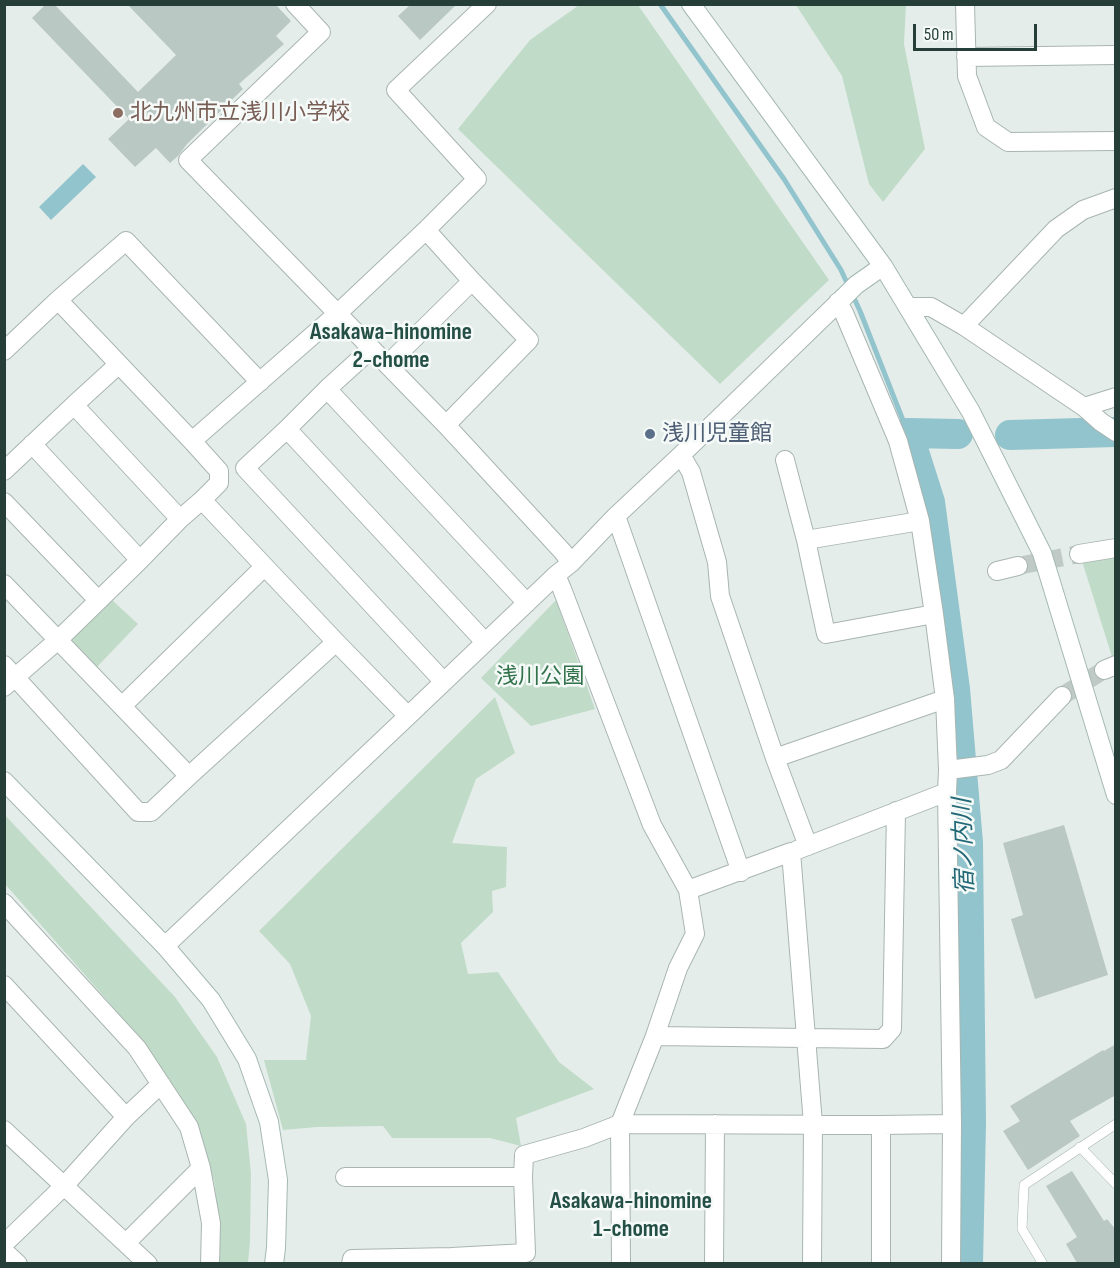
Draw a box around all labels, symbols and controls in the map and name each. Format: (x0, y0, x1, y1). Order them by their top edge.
scale bar (916, 12, 1040, 50)
text: 50 m (924, 24, 954, 45)
place label: 北九州市立浅川小学校 (130, 100, 350, 126)
marker: 北九州市立浅川小学校 (111, 106, 125, 120)
district label: Asakawa-hinomine 2-chome (310, 319, 472, 375)
place label: 浅川児童館 (662, 421, 772, 447)
marker: 浅川児童館 (643, 427, 657, 441)
park label: 浅川公園 (496, 664, 584, 690)
water label: 宿ノ内川 (949, 798, 981, 894)
district label: Asakawa-hinomine 1-chome (550, 1188, 712, 1244)

